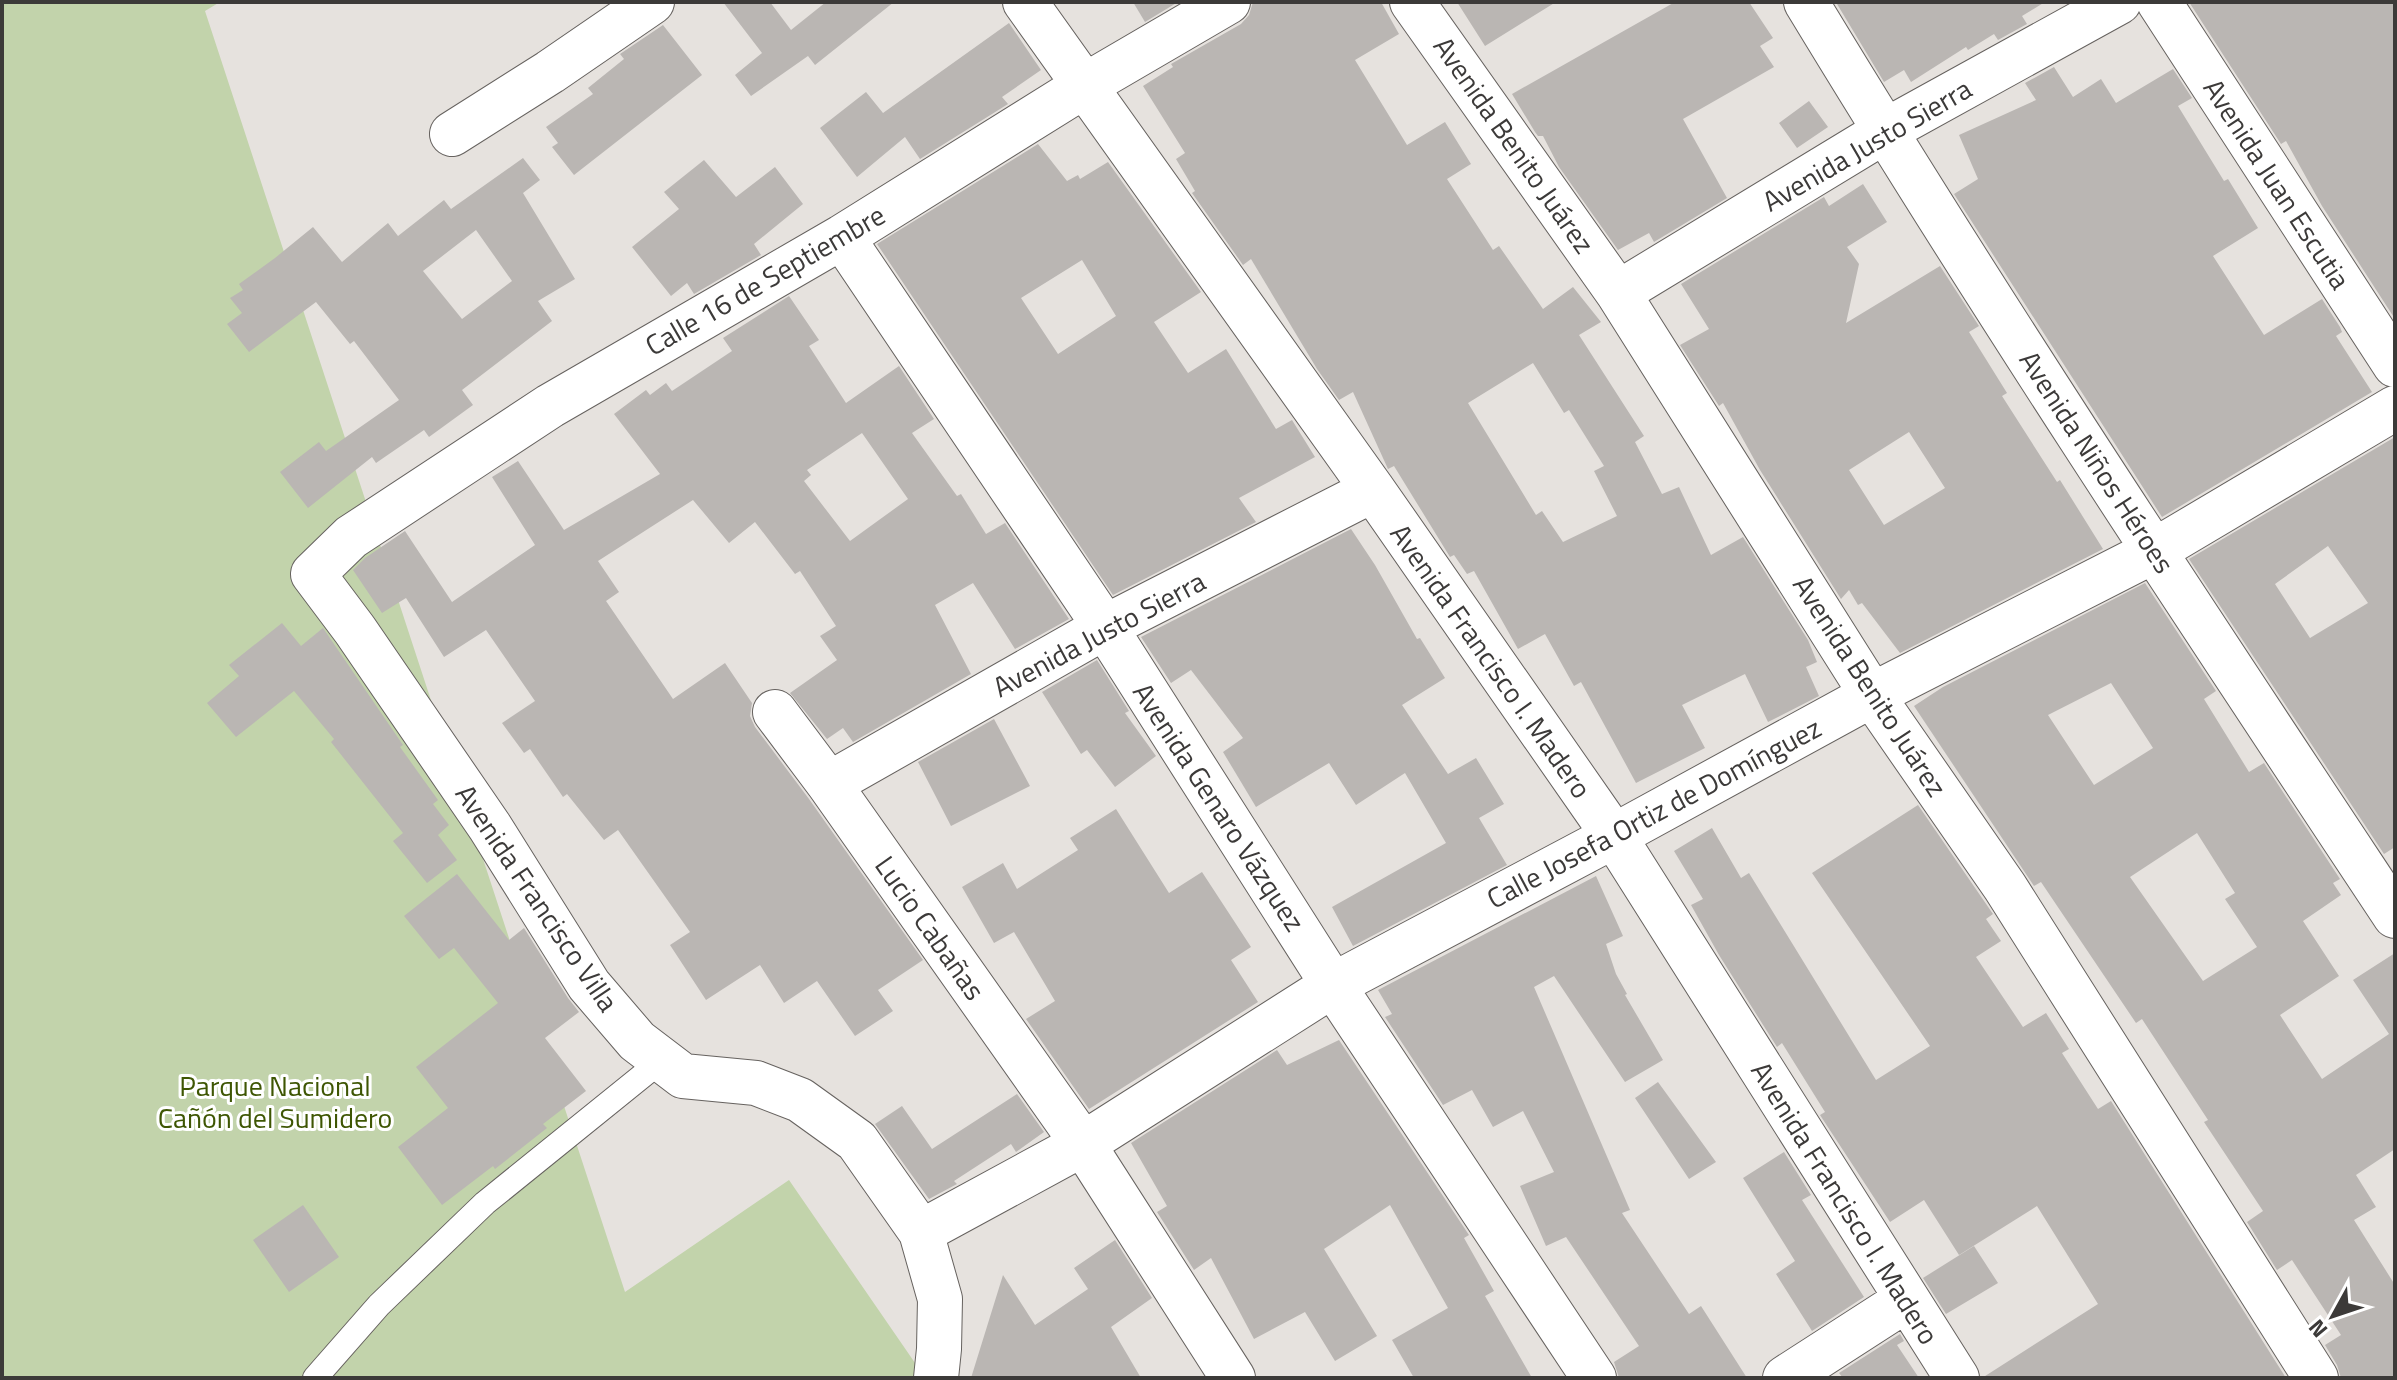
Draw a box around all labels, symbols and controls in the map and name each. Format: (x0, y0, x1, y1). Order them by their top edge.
street label: Avenida Benito Juárez (1423, 27, 1606, 262)
street label: Avenida Justo Sierra (1754, 67, 1979, 222)
street label: Avenida Juan Escutia (2193, 70, 2362, 298)
street label: Calle 16 de Septiembre (637, 193, 893, 366)
street label: Avenida Niños Héroes (2009, 342, 2186, 582)
street label: Avenida Francisco I. Madero (1380, 515, 1603, 807)
street label: Avenida Justo Sierra (985, 559, 1213, 708)
street label: Avenida Benito Juárez (1783, 567, 1958, 805)
street label: Avenida Genaro Vázquez (1123, 674, 1316, 940)
street label: Calle Josefa Ortiz de Domínguez (1479, 706, 1829, 919)
street label: Avenida Francisco Villa (445, 775, 630, 1020)
street label: Lucio Cabañas (865, 847, 996, 1009)
street label: Avenida Francisco I. Madero (1741, 1053, 1950, 1353)
park label: Parque Nacional Cañón del Sumidero (158, 1064, 392, 1139)
north arrow (2293, 1276, 2373, 1356)
text: N (2300, 1312, 2336, 1346)

